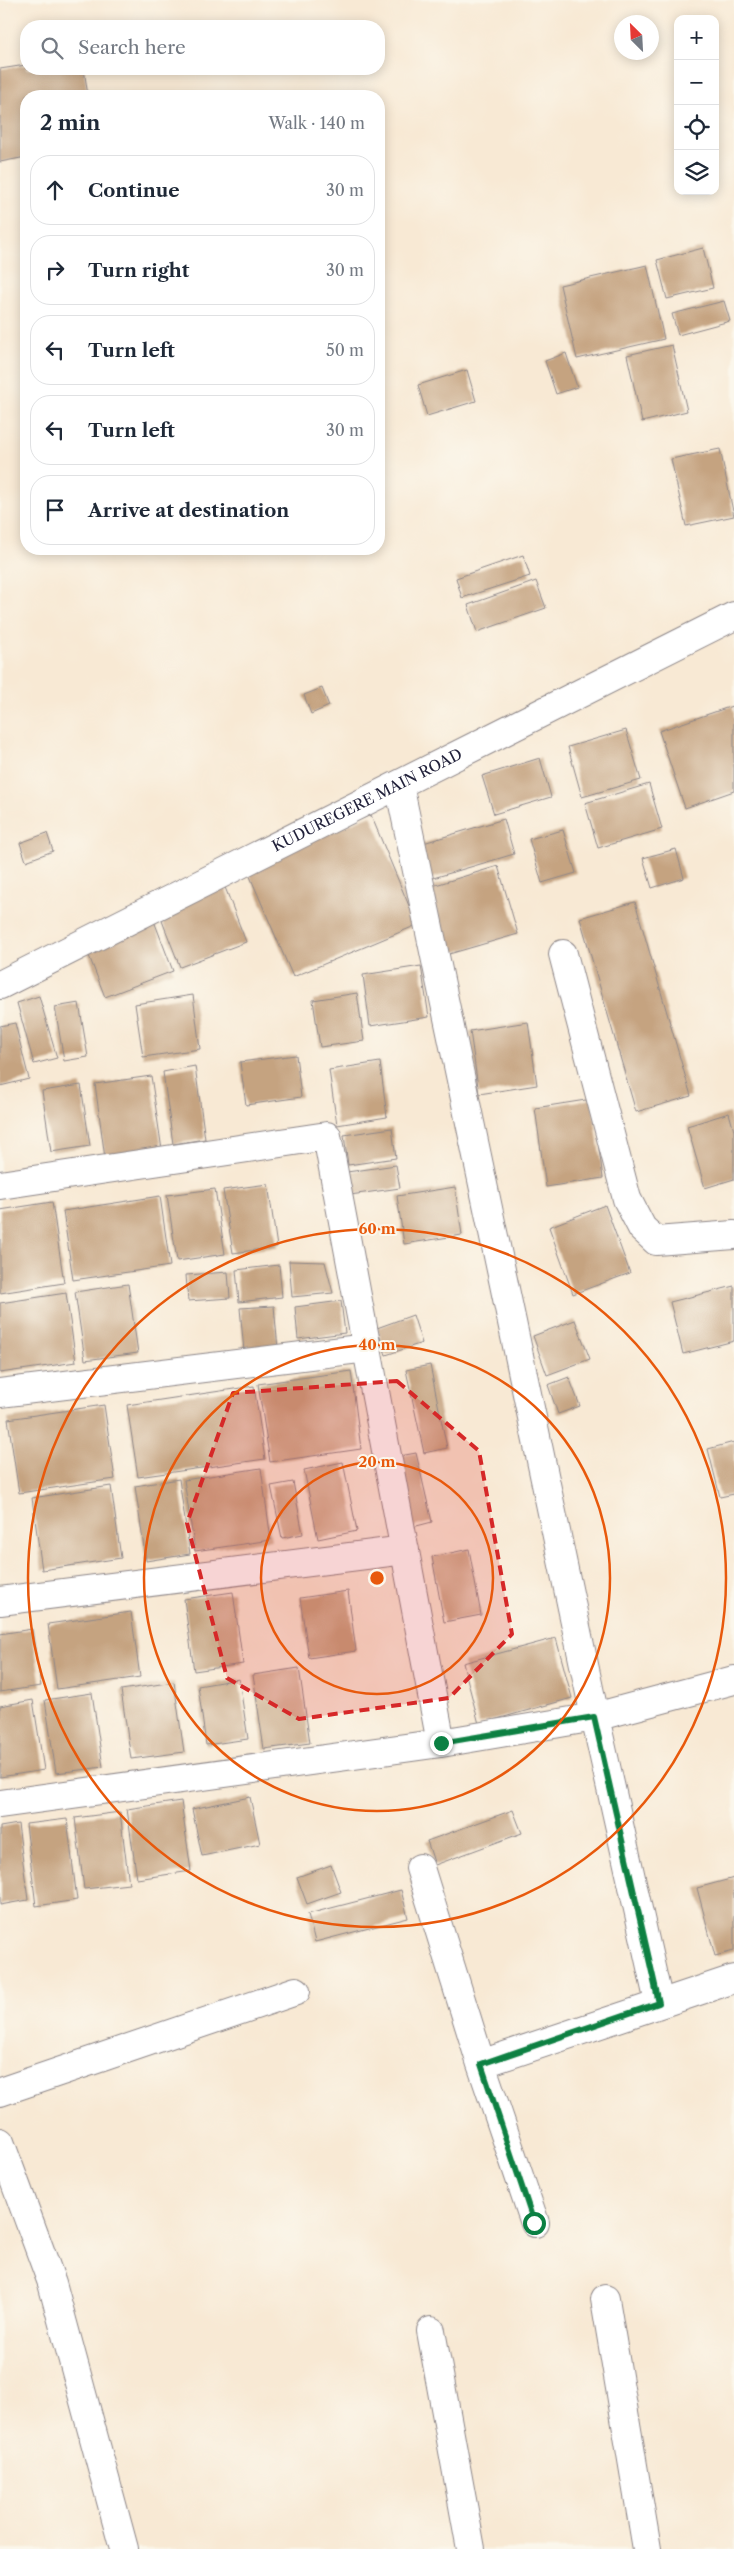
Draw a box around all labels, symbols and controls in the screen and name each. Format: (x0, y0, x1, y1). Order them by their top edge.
north arrow (614, 15, 659, 60)
map controls (674, 15, 719, 195)
button: + (674, 15, 719, 60)
search box (20, 20, 385, 75)
icon: search (38, 34, 66, 62)
text: Search here (78, 36, 186, 59)
button: − (674, 60, 719, 105)
button: locate (674, 105, 719, 150)
text: 2 min (40, 110, 100, 135)
text: Walk · 140 m (268, 113, 365, 133)
button: layers (674, 150, 719, 195)
icon: ahead (41, 176, 69, 204)
text: Continue (88, 179, 180, 202)
text: 30 m (326, 180, 364, 200)
icon: right (41, 256, 69, 284)
text: Turn right (88, 259, 189, 282)
text: 30 m (326, 260, 364, 280)
icon: left (41, 336, 69, 364)
text: Turn left (88, 339, 175, 362)
text: 50 m (326, 340, 364, 360)
icon: left (41, 416, 69, 444)
text: Turn left (88, 419, 175, 442)
text: 30 m (326, 420, 364, 440)
icon: arrive (41, 496, 69, 524)
text: Arrive at destination (88, 499, 289, 522)
street label: KUDUREGERE MAIN ROAD (269, 744, 465, 856)
text: 60 m (358, 1219, 396, 1238)
text: 40 m (358, 1335, 396, 1354)
text: 20 m (358, 1452, 396, 1471)
centre of rings (368, 1569, 386, 1587)
route end (430, 1732, 453, 1755)
route start (523, 2212, 546, 2235)

